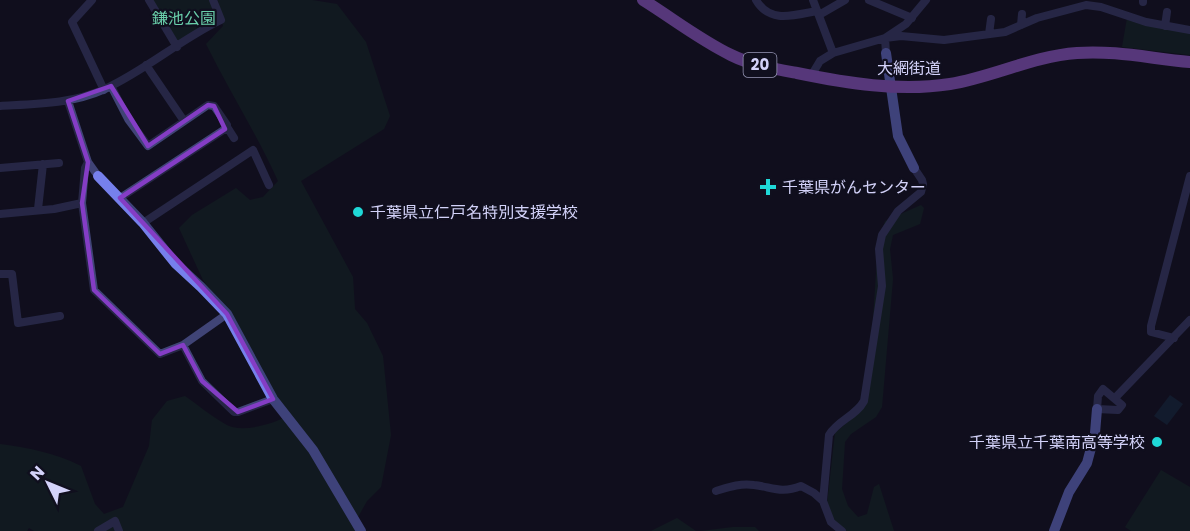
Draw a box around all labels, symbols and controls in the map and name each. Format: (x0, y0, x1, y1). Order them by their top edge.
park label: 鎌池公園 (152, 7, 216, 30)
road number: 20 (744, 53, 777, 77)
street label: 大網街道 (877, 57, 941, 80)
place label: 千葉県がんセンター (782, 176, 926, 199)
marker: 千葉県がんセンター (759, 178, 777, 196)
place label: 千葉県立仁戸名特別支援学校 (370, 201, 578, 224)
marker: 千葉県立仁戸名特別支援学校 (351, 205, 365, 219)
place label: 千葉県立千葉南高等学校 (969, 431, 1145, 454)
marker: 千葉県立千葉南高等学校 (1150, 435, 1164, 449)
north arrow (18, 453, 78, 513)
text: N (25, 461, 50, 485)

